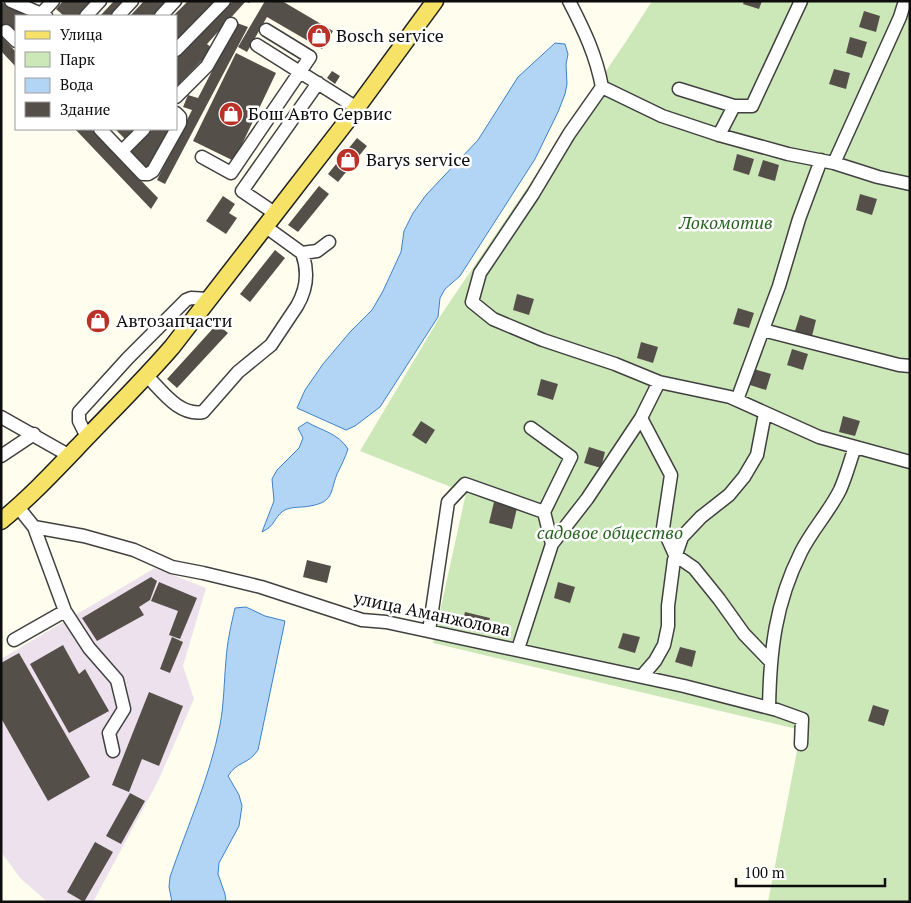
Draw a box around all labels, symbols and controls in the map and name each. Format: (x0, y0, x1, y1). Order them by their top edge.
legend (15, 15, 178, 130)
shop icon: Bosch service (306, 23, 332, 49)
place label: Bosch service (336, 23, 444, 47)
text: Улица (60, 24, 103, 44)
text: Парк (60, 49, 96, 69)
text: Вода (60, 74, 94, 94)
text: Здание (60, 99, 110, 119)
shop icon: Бош Авто Сервис (218, 101, 244, 127)
place label: Бош Авто Сервис (248, 101, 392, 125)
shop icon: Barys service (335, 147, 361, 173)
place label: Barys service (366, 147, 470, 171)
park label: Локомотив (678, 210, 773, 234)
shop icon: Автозапчасти (85, 308, 111, 334)
place label: Автозапчасти (116, 308, 232, 332)
park label: садовое общество (537, 520, 683, 544)
street label: улица Аманжолова (351, 584, 513, 641)
scale bar (736, 856, 885, 888)
text: 100 m (744, 862, 785, 882)

